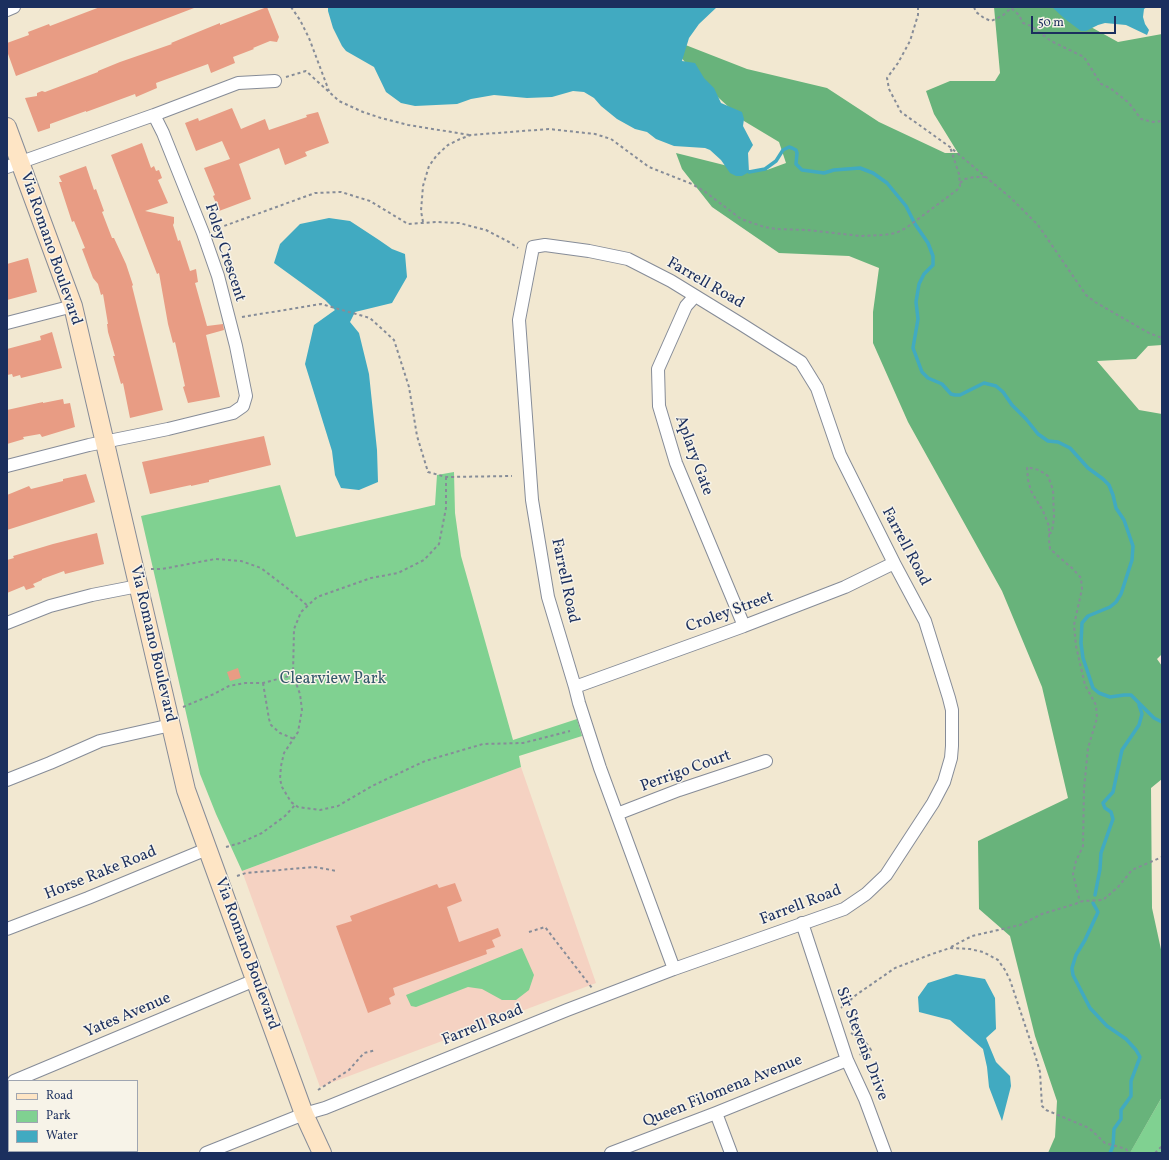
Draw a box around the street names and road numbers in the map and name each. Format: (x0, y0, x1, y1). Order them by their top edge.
street label: Via Romano Boulevard (15, 170, 85, 328)
street label: Foley Crescent (199, 201, 249, 305)
street label: Farrell Road (663, 254, 747, 314)
street label: Aplary Gate (670, 414, 716, 498)
street label: Farrell Road (876, 505, 934, 589)
street label: Farrell Road (546, 537, 582, 625)
street label: Via Romano Boulevard (125, 564, 179, 724)
street label: Croley Street (684, 588, 776, 638)
street label: Perrigo Court (638, 747, 734, 797)
street label: Horse Rake Road (42, 843, 160, 905)
street label: Via Romano Boulevard (210, 875, 282, 1033)
street label: Farrell Road (757, 882, 845, 930)
street label: Sir Stevens Drive (831, 985, 891, 1103)
street label: Yates Avenue (82, 989, 174, 1043)
street label: Farrell Road (440, 1001, 526, 1051)
street label: Queen Filomena Avenue (641, 1051, 805, 1133)

